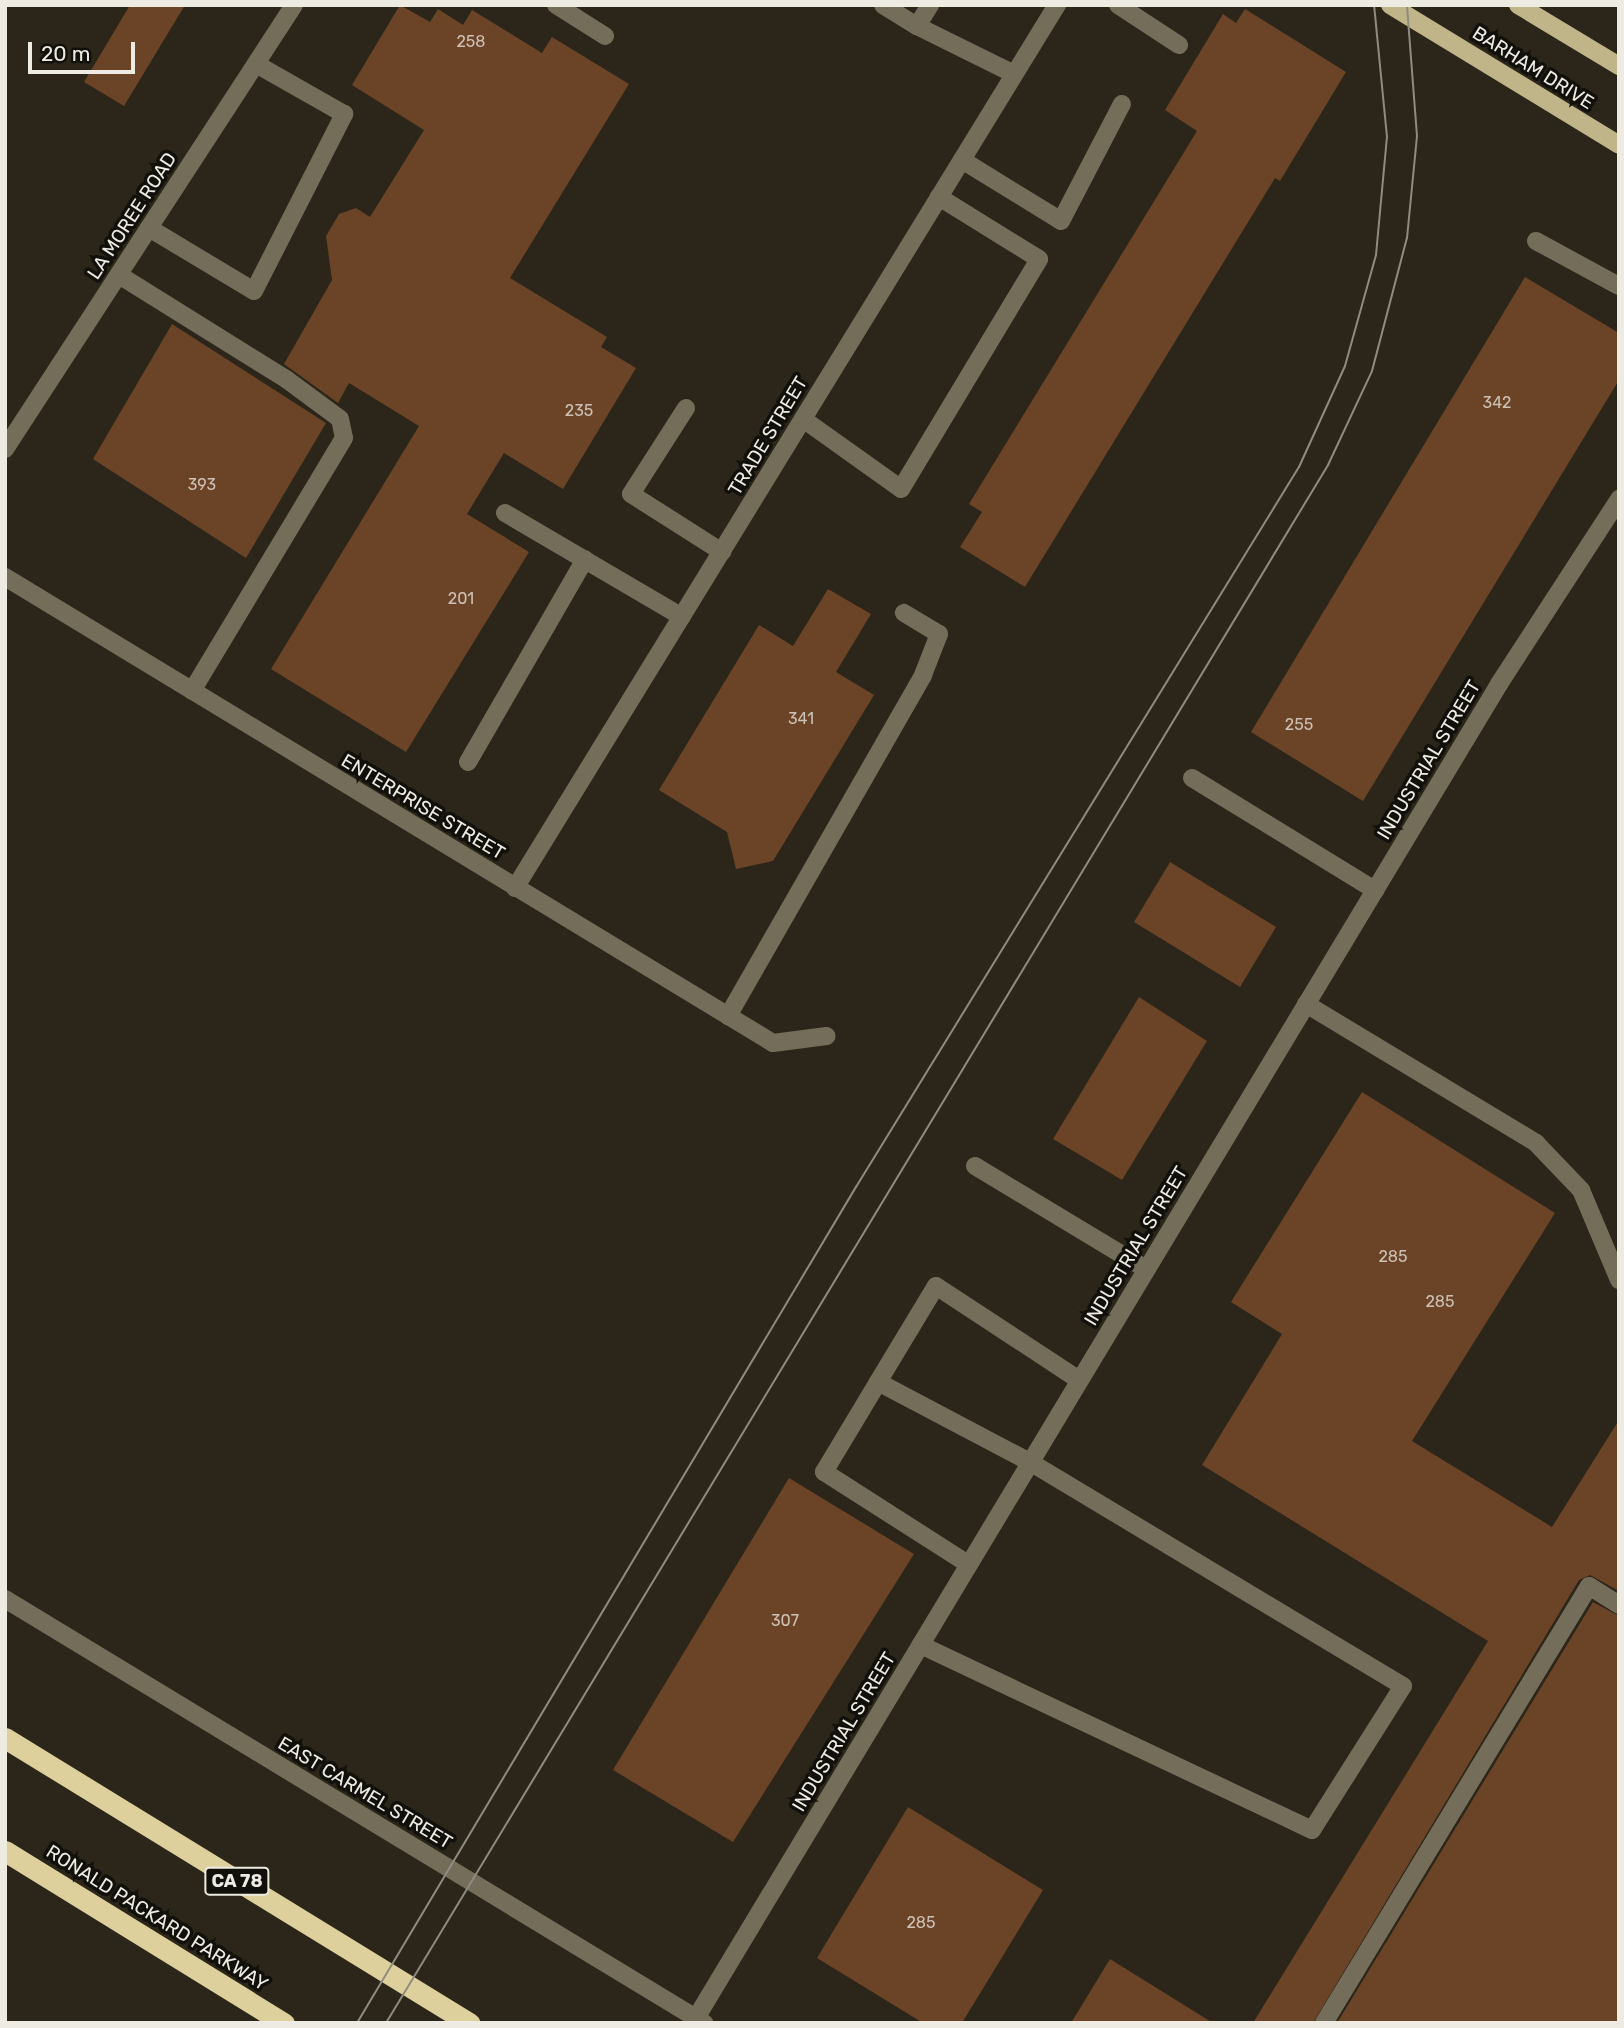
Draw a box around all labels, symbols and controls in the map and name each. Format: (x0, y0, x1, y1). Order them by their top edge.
street label: BARHAM DRIVE (1468, 22, 1598, 114)
scale bar (32, 28, 138, 72)
house number: 258 (456, 32, 486, 52)
text: 20 m (41, 41, 90, 66)
street label: LA MOREE ROAD (82, 148, 182, 284)
street label: TRADE STREET (724, 372, 812, 500)
house number: 342 (1483, 393, 1511, 413)
house number: 235 (565, 401, 593, 421)
house number: 393 (188, 475, 216, 495)
house number: 201 (448, 589, 474, 609)
street label: INDUSTRIAL STREET (1372, 676, 1486, 844)
house number: 341 (788, 709, 814, 729)
house number: 255 (1285, 715, 1313, 735)
street label: ENTERPRISE STREET (337, 749, 509, 865)
street label: INDUSTRIAL STREET (1079, 1162, 1193, 1330)
house number: 285 (1378, 1247, 1408, 1267)
house number: 285 (1425, 1292, 1455, 1312)
house number: 307 (771, 1611, 799, 1631)
street label: INDUSTRIAL STREET (787, 1648, 901, 1816)
street label: EAST CARMEL STREET (273, 1732, 457, 1854)
street label: RONALD PACKARD PARKWAY (42, 1840, 272, 1996)
road number: CA 78 (204, 1867, 270, 1896)
house number: 285 (906, 1913, 936, 1933)

